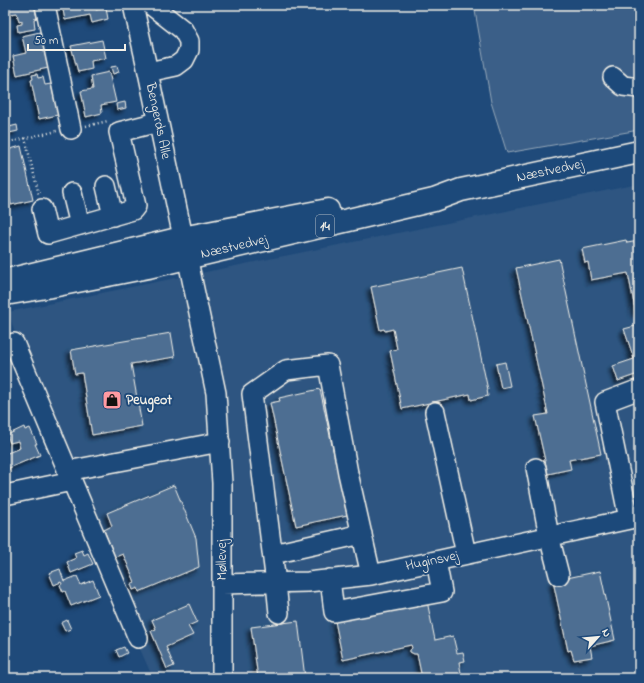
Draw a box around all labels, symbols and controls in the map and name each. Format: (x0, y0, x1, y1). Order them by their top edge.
scale bar (28, 26, 125, 52)
text: 50 m (34, 32, 58, 50)
street label: Bengerds Alle (138, 80, 176, 162)
street label: Næstvedvej (515, 153, 587, 188)
road number: 14 (316, 215, 334, 237)
street label: Næstvedvej (199, 229, 271, 265)
shop icon: Peugeot (101, 389, 123, 411)
place label: Peugeot (126, 390, 172, 413)
street label: Møllevej (212, 538, 233, 581)
street label: Huginsvej (403, 545, 462, 578)
north arrow (578, 617, 618, 657)
text: N (597, 626, 615, 640)

